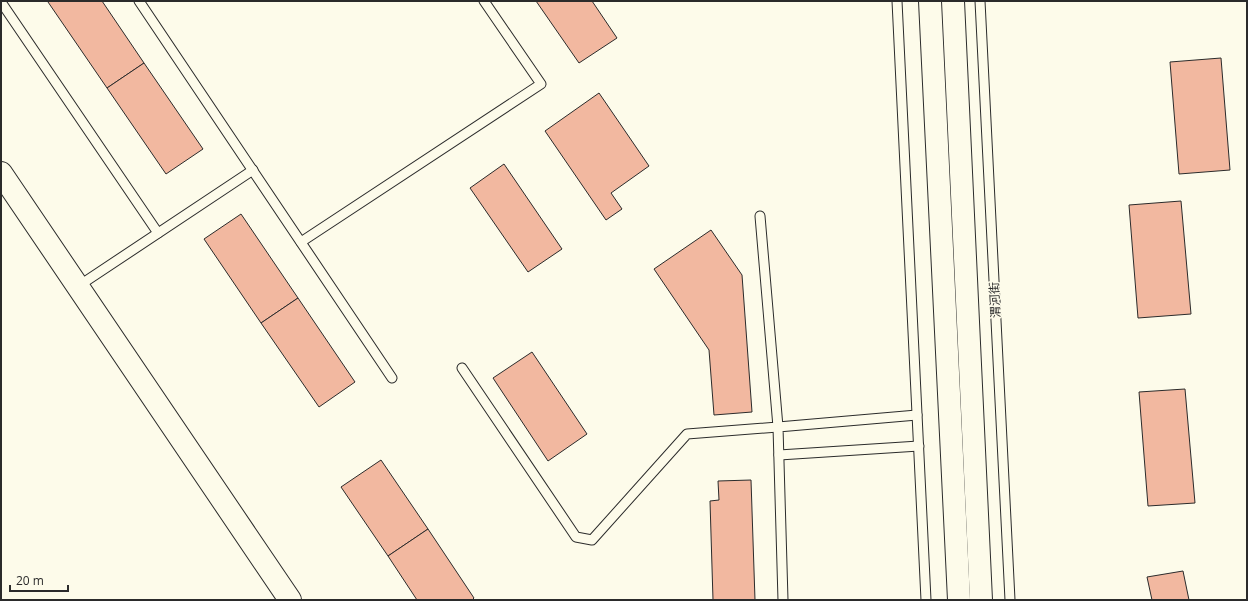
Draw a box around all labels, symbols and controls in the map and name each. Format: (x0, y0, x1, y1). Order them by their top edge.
street label: 渭河街 (985, 282, 1004, 318)
scale bar (10, 567, 68, 593)
text: 20 m (16, 572, 44, 589)

